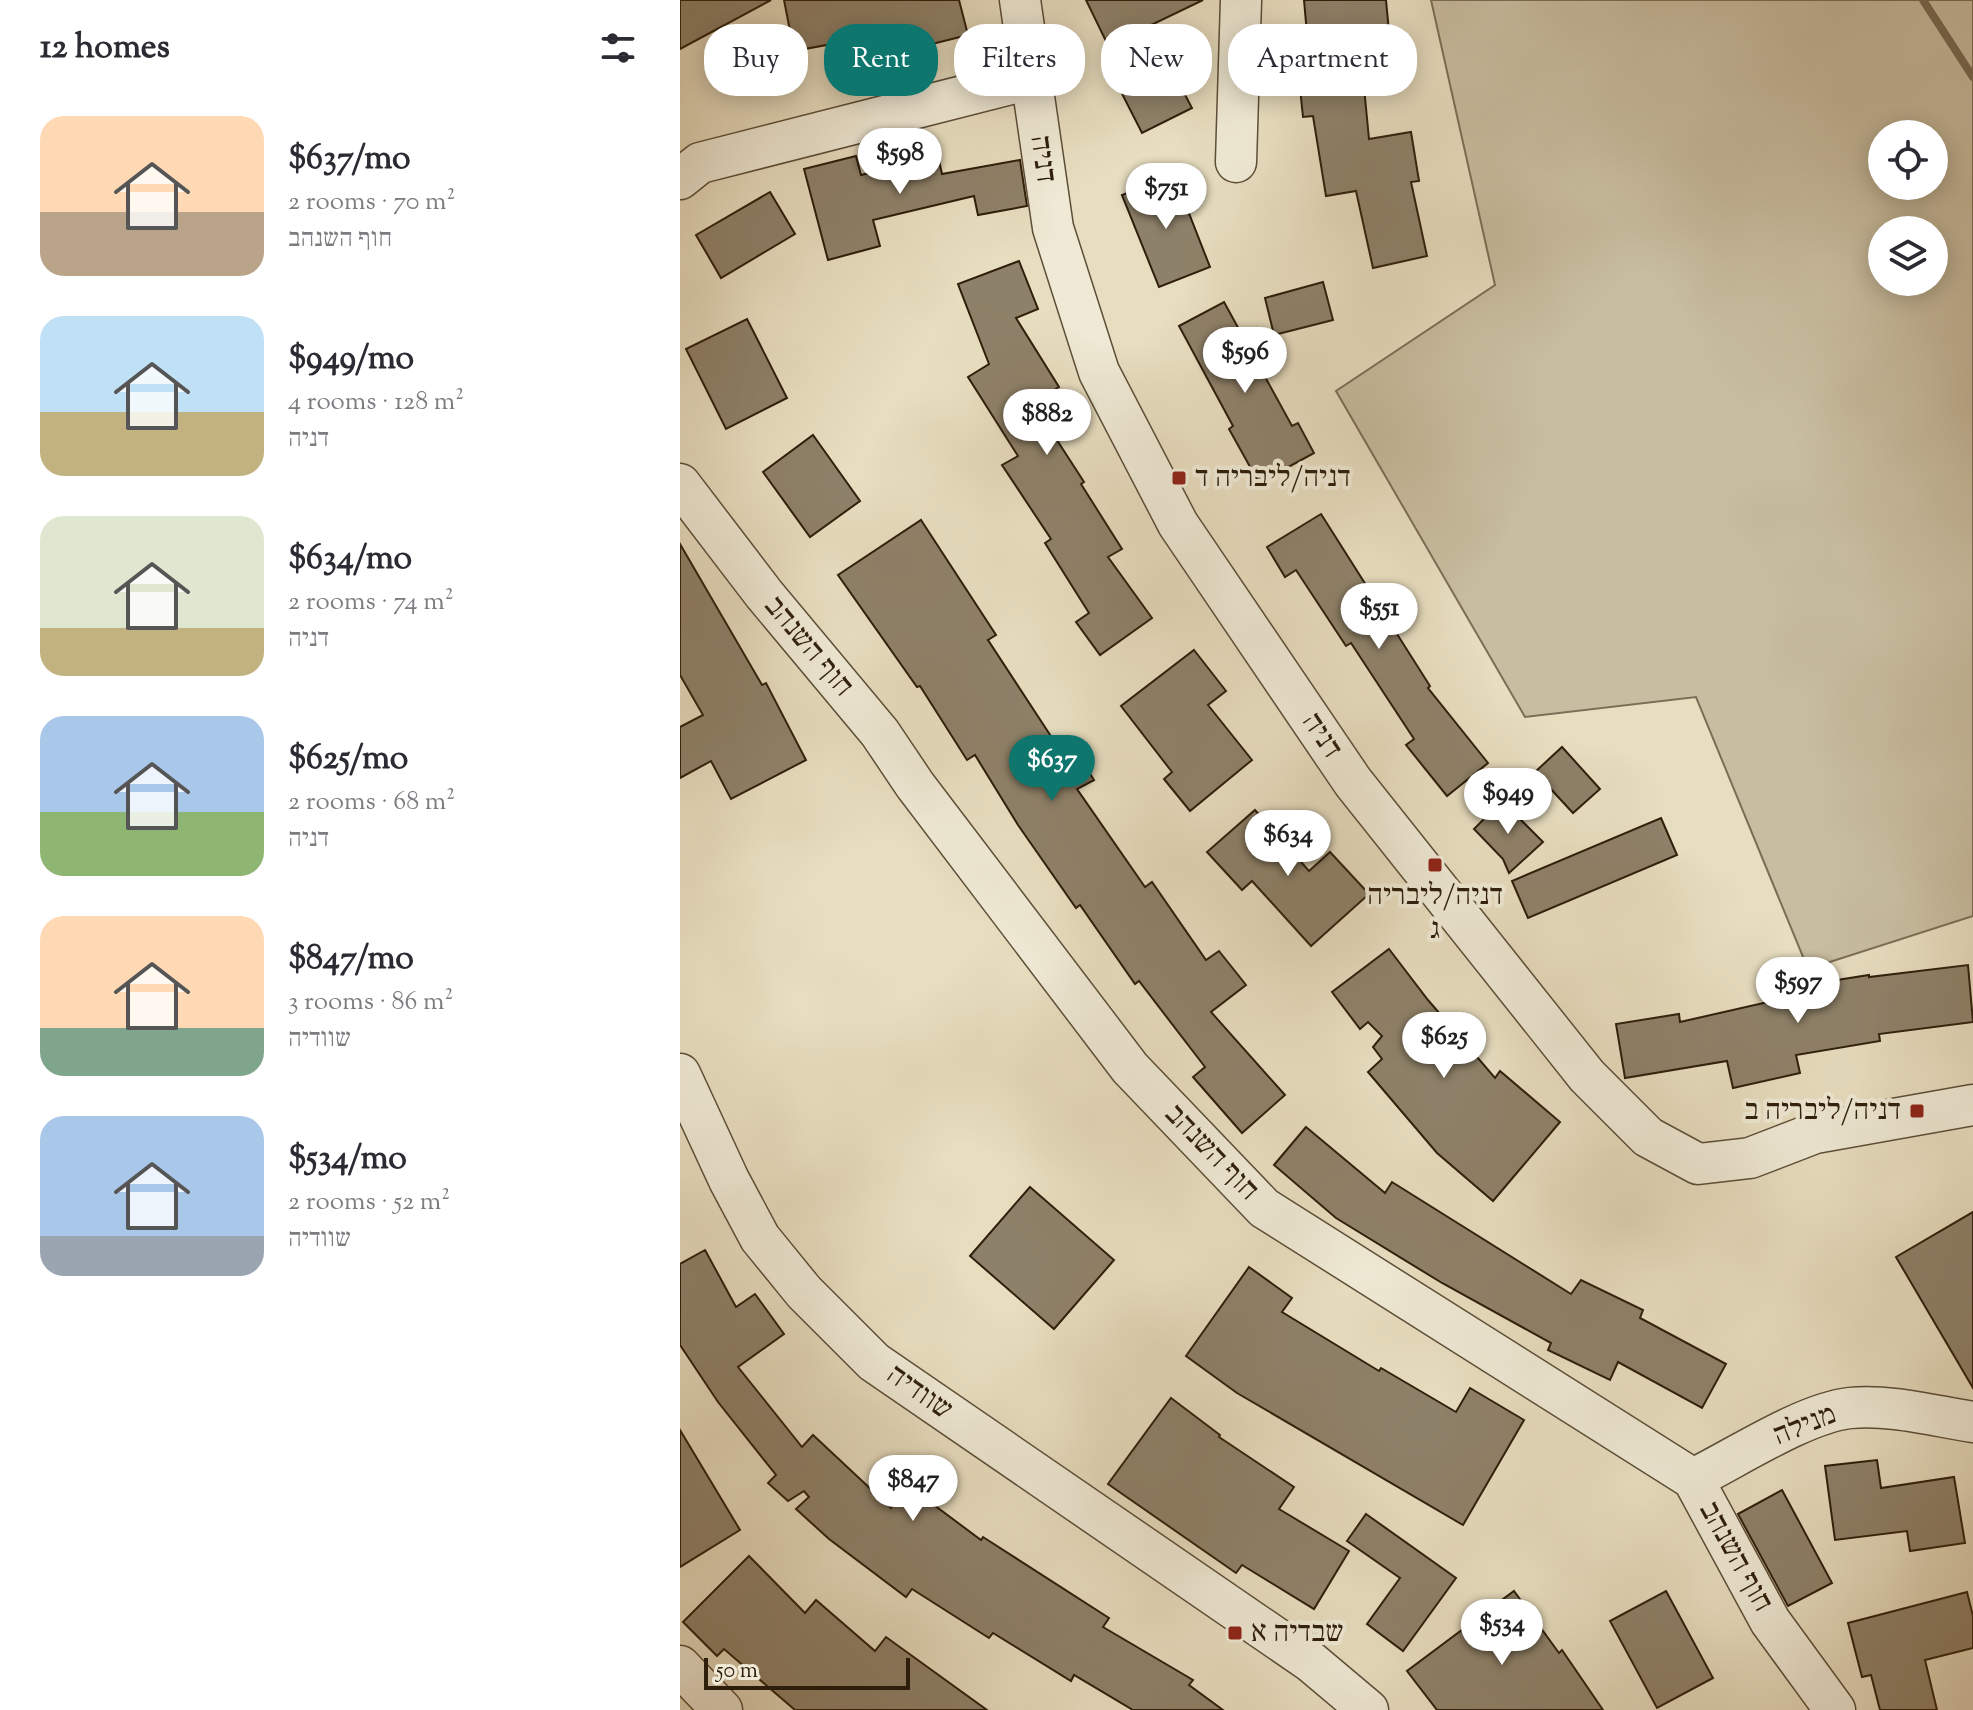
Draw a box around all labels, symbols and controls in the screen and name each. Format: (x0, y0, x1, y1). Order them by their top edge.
text: 12 homes (40, 24, 170, 73)
chip: Buy (704, 24, 808, 96)
chip: Rent (824, 24, 938, 96)
chip: Filters (954, 24, 1085, 96)
chip: New (1101, 24, 1212, 96)
chip: Apartment (1228, 24, 1417, 96)
icon: filters (596, 26, 640, 70)
map controls (1868, 120, 1948, 296)
button: locate (1868, 120, 1948, 200)
pin: $598 (853, 128, 947, 196)
street label: דניה (1017, 132, 1067, 186)
text: $637/mo (288, 135, 411, 184)
text: $598 (876, 135, 924, 172)
icon: home (104, 148, 200, 244)
pin: $751 (1119, 163, 1213, 231)
text: $751 (1144, 170, 1188, 207)
text: 2 rooms · 70 m² (288, 184, 455, 221)
button: layers (1868, 216, 1948, 296)
text: חוף השנהב (288, 221, 392, 258)
pin: $596 (1198, 327, 1292, 395)
text: $596 (1221, 334, 1269, 371)
text: $949/mo (288, 335, 414, 384)
icon: home (104, 348, 200, 444)
text: 4 rooms · 128 m² (288, 384, 464, 421)
pin: $882 (1000, 389, 1094, 457)
text: $882 (1021, 396, 1073, 433)
text: דניה (288, 421, 329, 458)
place label: דניה/ליבריה ד (1195, 457, 1351, 500)
marker: דניה/ליבריה ד (1170, 469, 1188, 487)
text: $634/mo (288, 535, 412, 584)
icon: home (104, 548, 200, 644)
pin: $551 (1332, 583, 1426, 651)
text: 2 rooms · 74 m² (288, 584, 453, 621)
street label: חוף השנהב (753, 587, 863, 707)
text: $551 (1359, 590, 1399, 627)
text: דניה (288, 621, 329, 658)
street label: דניה (1290, 704, 1352, 768)
text: $625/mo (288, 735, 408, 784)
pin: $637 (1005, 735, 1099, 803)
text: $637 (1027, 742, 1077, 779)
icon: home (104, 748, 200, 844)
pin: $949 (1461, 768, 1555, 836)
text: $949 (1482, 775, 1534, 812)
text: 2 rooms · 68 m² (288, 784, 455, 821)
pin: $634 (1241, 810, 1335, 878)
text: $634 (1263, 817, 1313, 854)
text: דניה (288, 821, 329, 858)
marker: דניה/ליבריה ג (1426, 856, 1444, 874)
place label: דניה/ליבריה ג (1367, 875, 1503, 952)
text: $847/mo (288, 935, 414, 984)
icon: home (104, 948, 200, 1044)
pin: $597 (1751, 957, 1845, 1025)
text: $597 (1774, 964, 1822, 1001)
text: 3 rooms · 86 m² (288, 984, 453, 1021)
pin: $625 (1397, 1012, 1491, 1080)
text: $625 (1420, 1019, 1468, 1056)
text: שוודיה (288, 1021, 351, 1058)
place label: דניה/ליבריה ב (1744, 1090, 1901, 1133)
street label: חוף השנהב (1154, 1095, 1268, 1211)
marker: דניה/ליבריה ב (1908, 1102, 1926, 1120)
text: $534/mo (288, 1135, 407, 1184)
icon: home (104, 1148, 200, 1244)
text: 2 rooms · 52 m² (288, 1184, 450, 1221)
text: שוודיה (288, 1221, 351, 1258)
street label: שוודיה (877, 1355, 961, 1431)
street label: מנילה (1767, 1394, 1843, 1458)
pin: $847 (866, 1455, 960, 1523)
text: $847 (887, 1462, 939, 1499)
street label: חוף השנהב (1687, 1494, 1783, 1620)
pin: $534 (1455, 1599, 1549, 1667)
text: $534 (1479, 1606, 1525, 1643)
place label: שבדיה א (1251, 1612, 1344, 1655)
marker: שבדיה א (1226, 1624, 1244, 1642)
scale bar (704, 1654, 910, 1690)
text: 50 m (716, 1656, 758, 1688)

